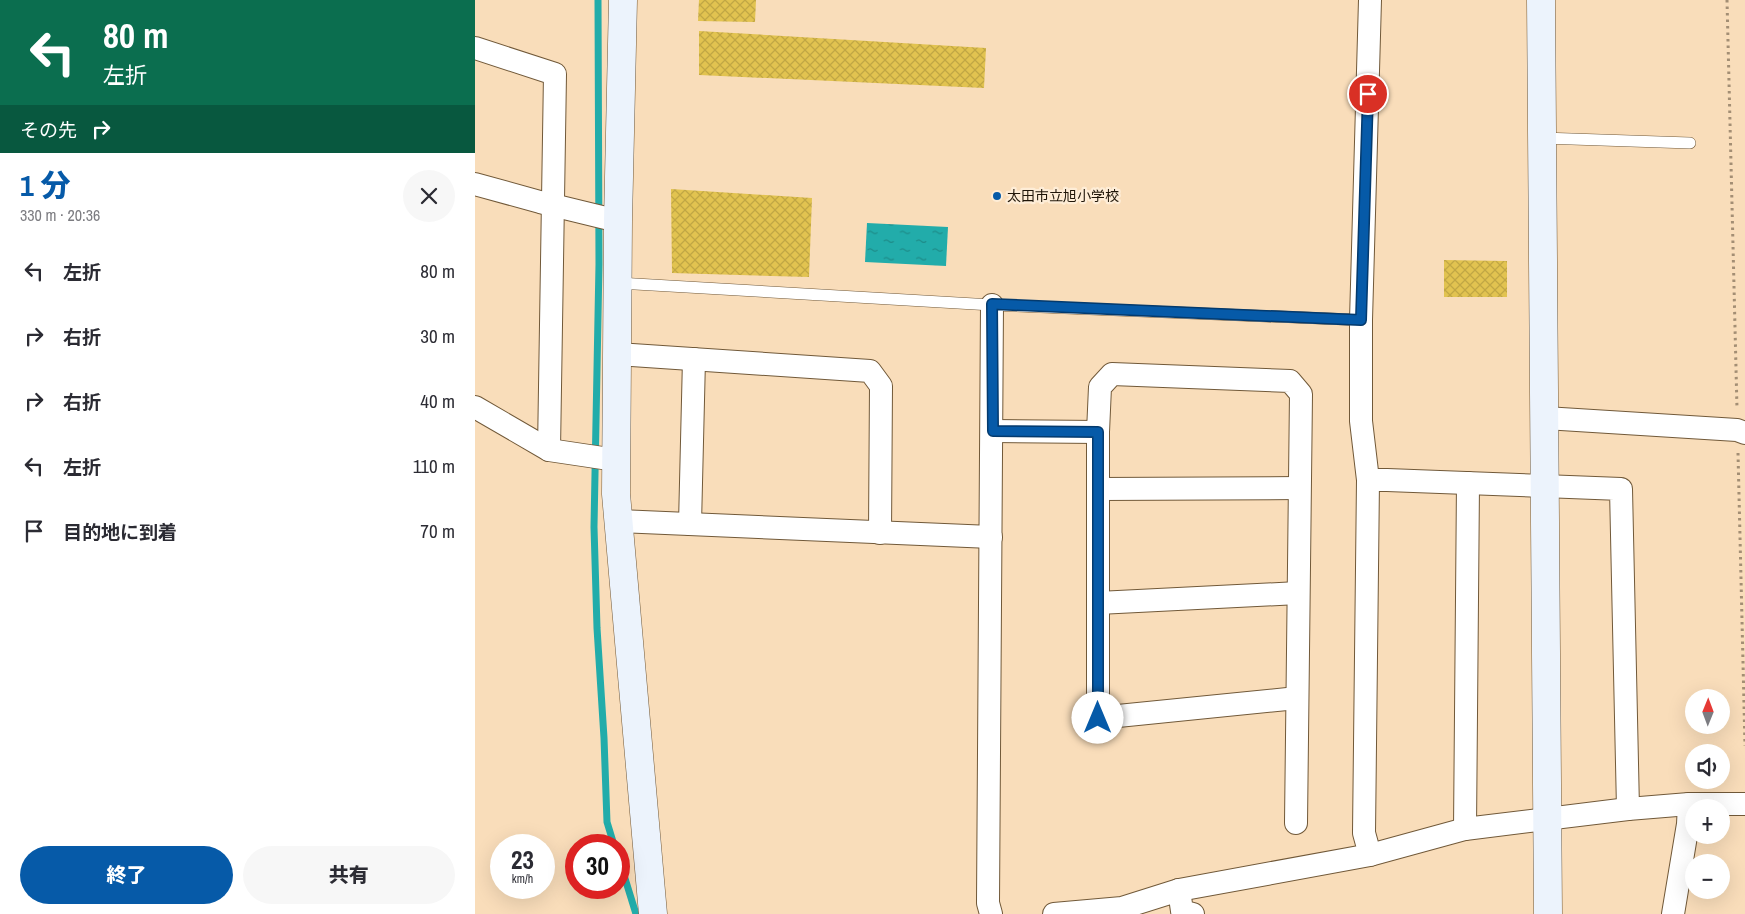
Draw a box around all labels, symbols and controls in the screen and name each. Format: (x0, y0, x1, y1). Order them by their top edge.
text: 80 m (103, 12, 168, 59)
icon: left (20, 20, 85, 85)
text: 左折 (103, 60, 147, 90)
pin (1347, 73, 1389, 115)
icon: arrive (1354, 80, 1382, 108)
icon: right (87, 115, 115, 143)
text: その先 (20, 117, 77, 143)
text: 1 分 (20, 165, 71, 205)
button: close (403, 170, 455, 222)
place label: 太田市立旭小学校 (1007, 187, 1119, 205)
marker: 太田市立旭小学校 (991, 190, 1003, 202)
text: 330 m · 20:36 (20, 204, 100, 226)
icon: left (20, 257, 48, 285)
text: 80 m (420, 258, 455, 284)
text: 左折 (63, 259, 101, 285)
icon: right (20, 322, 48, 350)
text: 30 m (420, 323, 455, 349)
text: 右折 (63, 324, 101, 350)
icon: right (20, 387, 48, 415)
text: 40 m (420, 388, 455, 414)
text: 右折 (63, 389, 101, 415)
icon: left (20, 452, 48, 480)
text: 110 m (413, 453, 455, 479)
text: 左折 (63, 454, 101, 480)
icon: arrive (20, 517, 48, 545)
text: 70 m (420, 518, 455, 544)
text: 目的地に到着 (63, 519, 177, 545)
north arrow (1685, 689, 1730, 734)
map controls (1685, 689, 1730, 899)
position arrow (1071, 691, 1123, 743)
button: sound (1685, 744, 1730, 789)
button: + (1685, 799, 1730, 844)
speed limit sign: 30 (565, 834, 630, 899)
text: 23 (511, 843, 534, 877)
button: 終了 (20, 846, 233, 904)
button: 共有 (243, 846, 455, 904)
button: − (1685, 854, 1730, 899)
text: km/h (512, 871, 533, 887)

